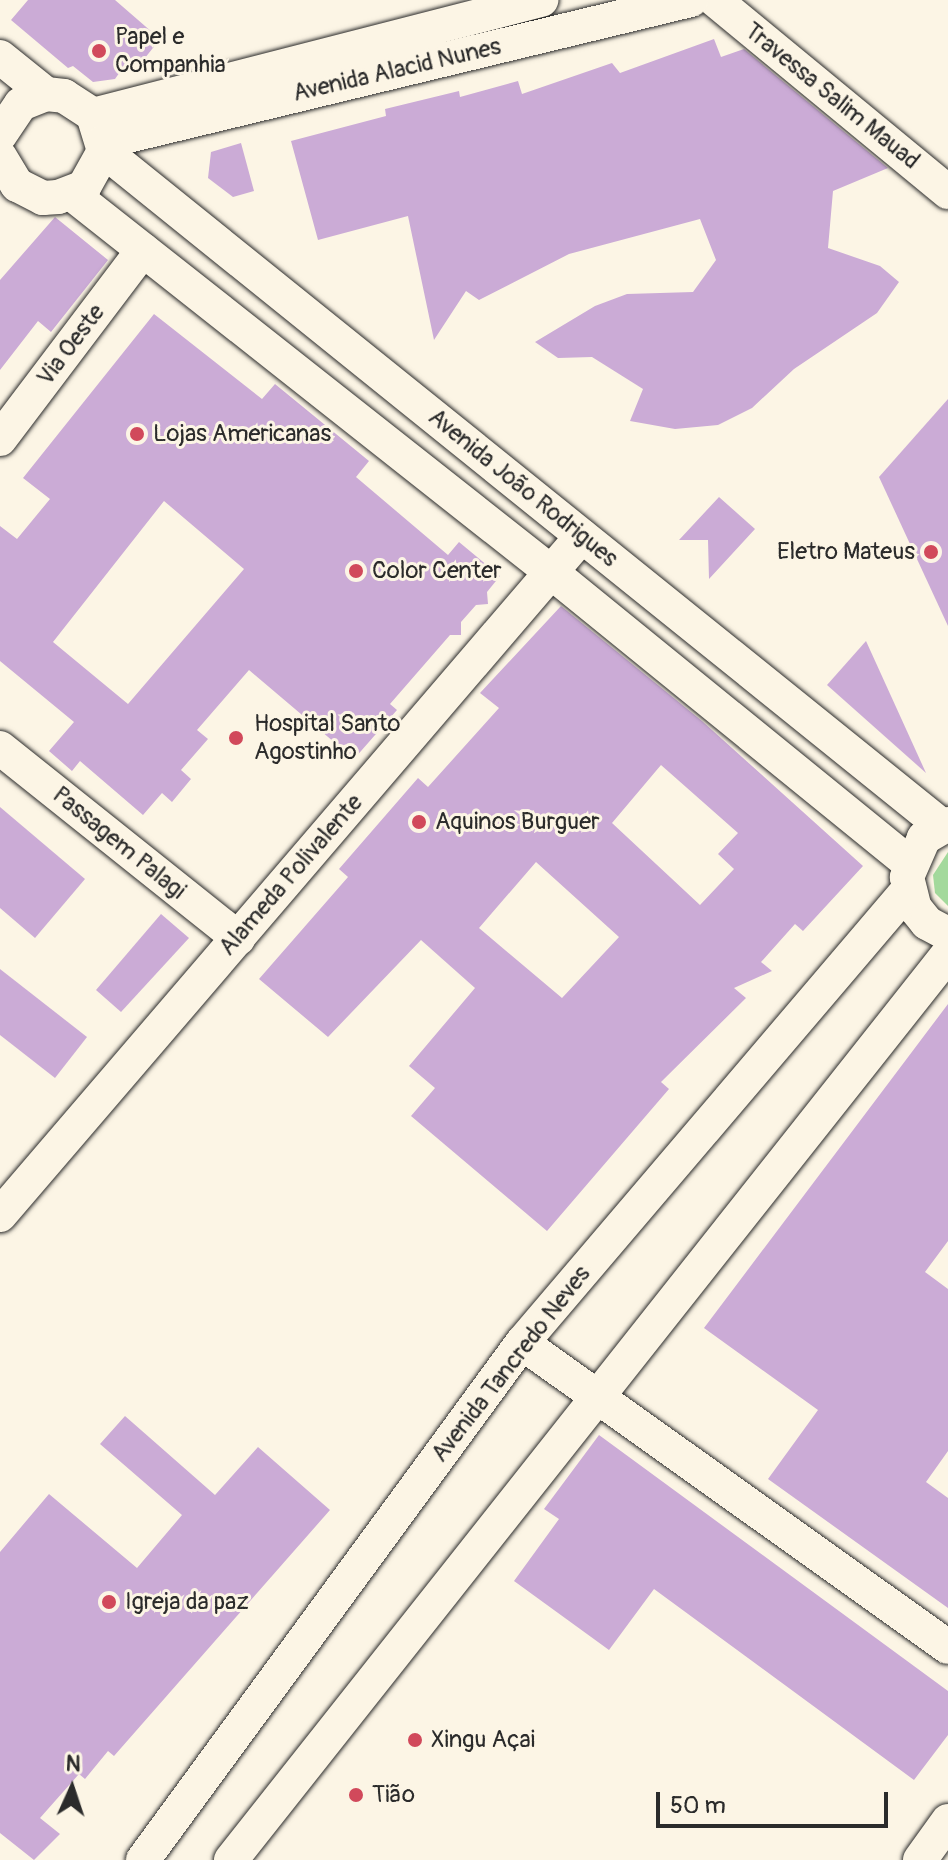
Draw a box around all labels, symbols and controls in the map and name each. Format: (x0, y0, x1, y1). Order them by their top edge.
street label: Travessa Salim Mauad (739, 17, 925, 175)
place label: Papel e Companhia (115, 23, 226, 79)
street label: Avenida Alacid Nunes (290, 32, 504, 108)
marker: Papel e Companhia (90, 42, 108, 60)
street label: Via Oeste (31, 299, 111, 391)
street label: Avenida João Rodrigues (423, 403, 623, 573)
place label: Lojas Americanas (153, 420, 331, 448)
marker: Lojas Americanas (128, 425, 146, 443)
place label: Eletro Mateus (777, 538, 915, 566)
marker: Eletro Mateus (922, 543, 940, 561)
place label: Color Center (372, 557, 502, 585)
marker: Color Center (347, 562, 365, 580)
place label: Hospital Santo Agostinho (254, 710, 400, 766)
marker: Hospital Santo Agostinho (225, 727, 247, 749)
street label: Passagem Palagi (47, 781, 191, 905)
street label: Alameda Polivalente (213, 788, 369, 962)
place label: Aquinos Burguer (435, 808, 600, 836)
marker: Aquinos Burguer (410, 813, 428, 831)
street label: Avenida Tancredo Neves (425, 1260, 597, 1468)
place label: Igreja da paz (125, 1588, 249, 1616)
marker: Igreja da paz (100, 1593, 118, 1611)
place label: Xingu Açai (431, 1726, 535, 1754)
marker: Xingu Açai (406, 1731, 424, 1749)
north arrow (32, 1748, 112, 1828)
text: N (65, 1750, 81, 1778)
scale bar (660, 1776, 892, 1826)
place label: Tião (372, 1781, 415, 1809)
marker: Tião (347, 1786, 365, 1804)
text: 50 m (670, 1791, 726, 1820)

